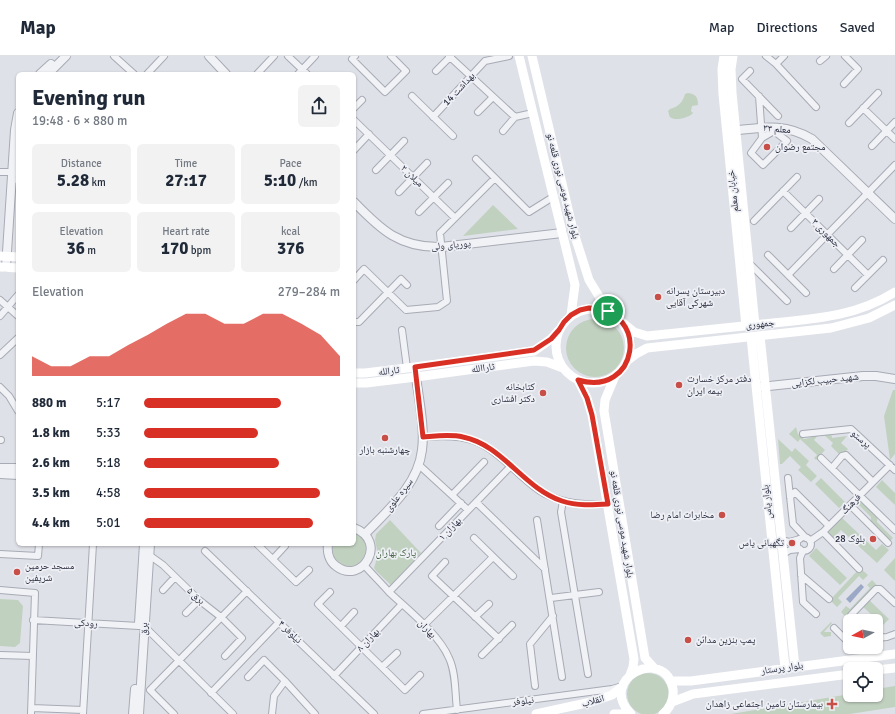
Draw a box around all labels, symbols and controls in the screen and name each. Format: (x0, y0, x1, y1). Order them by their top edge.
text: Map (20, 16, 56, 40)
text: Map (709, 19, 735, 36)
text: Directions (757, 19, 818, 36)
text: Saved (840, 19, 875, 36)
street label: بهداشت 14 (440, 70, 478, 108)
text: Evening run (32, 84, 146, 111)
button: share (298, 85, 340, 127)
text: 19:48 · 6 × 880 m (32, 113, 127, 129)
street label: معلم ۳۳ (763, 122, 792, 137)
street label: بلوار شهید موسی نوری قلعه نو (544, 132, 582, 240)
place label: مجتمع رضوان (775, 141, 826, 153)
marker: مجتمع رضوان (762, 142, 772, 152)
text: Distance (61, 157, 102, 170)
text: Time (175, 157, 197, 170)
text: Pace (280, 157, 302, 170)
street label: میلان ۲ (398, 162, 426, 190)
street label: خیابان معلم (725, 169, 742, 213)
text: 5.28 (57, 170, 89, 191)
text: 27:17 (165, 170, 207, 191)
text: 5:10 (264, 170, 296, 191)
text: km (89, 176, 106, 189)
text: /km (296, 176, 318, 189)
street label: جمهوری ۳ (809, 216, 843, 250)
text: Elevation (59, 225, 103, 238)
text: Heart rate (162, 225, 210, 238)
text: kcal (281, 225, 300, 238)
street label: پوریای ولی (431, 237, 471, 253)
text: 36 (67, 238, 85, 259)
text: 170 (161, 238, 188, 259)
text: 376 (277, 238, 304, 259)
text: m (85, 244, 96, 257)
text: bpm (188, 244, 211, 257)
text: Elevation (32, 284, 84, 300)
text: 279–284 m (278, 284, 340, 300)
place label: دبیرستان پسرانه شهرکی آقایی (666, 285, 725, 309)
marker: دبیرستان پسرانه شهرکی آقایی (653, 292, 663, 302)
pin (591, 294, 625, 328)
icon: arrive (597, 300, 619, 322)
street label: جمهوری (745, 316, 776, 331)
street label: ثاراالله (470, 360, 496, 376)
street label: ثارالله (378, 364, 401, 378)
street label: شهید حبیب لکزایی (791, 370, 860, 390)
place label: دفتر مرکز خسارت بیمه ایران (687, 373, 751, 397)
marker: دفتر مرکز خسارت بیمه ایران (674, 380, 684, 390)
place label: کتابخانه دکتر افشاری (491, 381, 535, 405)
marker: کتابخانه دکتر افشاری (538, 388, 548, 398)
text: 880 m (32, 395, 66, 411)
text: 5:17 (96, 395, 121, 411)
text: 1.8 km (32, 425, 70, 441)
text: 5:33 (96, 425, 121, 441)
street label: پرستو (849, 427, 873, 451)
marker: چهارشنبه بازار (380, 433, 390, 443)
place label: چهارشنبه بازار (358, 444, 411, 456)
text: 2.6 km (32, 455, 70, 471)
text: 5:18 (96, 455, 121, 471)
street label: بلوار شهید موسی نوری قلعه نو (608, 469, 636, 579)
street label: سیره علوی (382, 476, 416, 514)
street label: بلوار یاس (759, 484, 775, 520)
text: 3.5 km (32, 485, 70, 501)
text: 4:58 (96, 485, 121, 501)
street label: فرهنگ (838, 491, 864, 517)
place label: مخابرات امام رضا (650, 509, 714, 522)
marker: مخابرات امام رضا (717, 510, 727, 520)
text: 4.4 km (32, 515, 70, 531)
text: 5:01 (96, 515, 121, 531)
street label: بهاران ۱ (436, 515, 464, 543)
place label: بلوک 28 (835, 533, 865, 545)
marker: بلوک 28 (868, 534, 878, 544)
place label: تگهبانی یاس (739, 537, 784, 549)
marker: تگهبانی یاس (787, 538, 797, 548)
park label: پارک بهاران (376, 547, 416, 559)
place label: مسجد حرمین شریفین (25, 560, 75, 584)
marker: مسجد حرمین شریفین (12, 567, 22, 577)
street label: برق ۵ (185, 585, 208, 607)
north arrow (843, 614, 883, 654)
map controls (843, 614, 883, 702)
street label: رودکی (74, 616, 98, 630)
street label: بهاران (415, 617, 439, 641)
street label: نیلوفر ۴ (276, 618, 305, 646)
street label: برق (138, 622, 150, 636)
street label: بهاران ۸ (354, 626, 382, 654)
place label: پمپ بنزین مدائن (696, 634, 755, 646)
marker: پمپ بنزین مدائن (683, 635, 693, 645)
street label: بلوار پرستار (759, 659, 804, 677)
button: locate (843, 662, 883, 702)
street label: انقلاب (580, 692, 606, 710)
street label: نیلوفر (510, 694, 535, 708)
place label: بیمارستان تامین اجتماعی زاهدان (706, 698, 823, 710)
marker: بیمارستان تامین اجتماعی زاهدان (826, 698, 838, 710)

